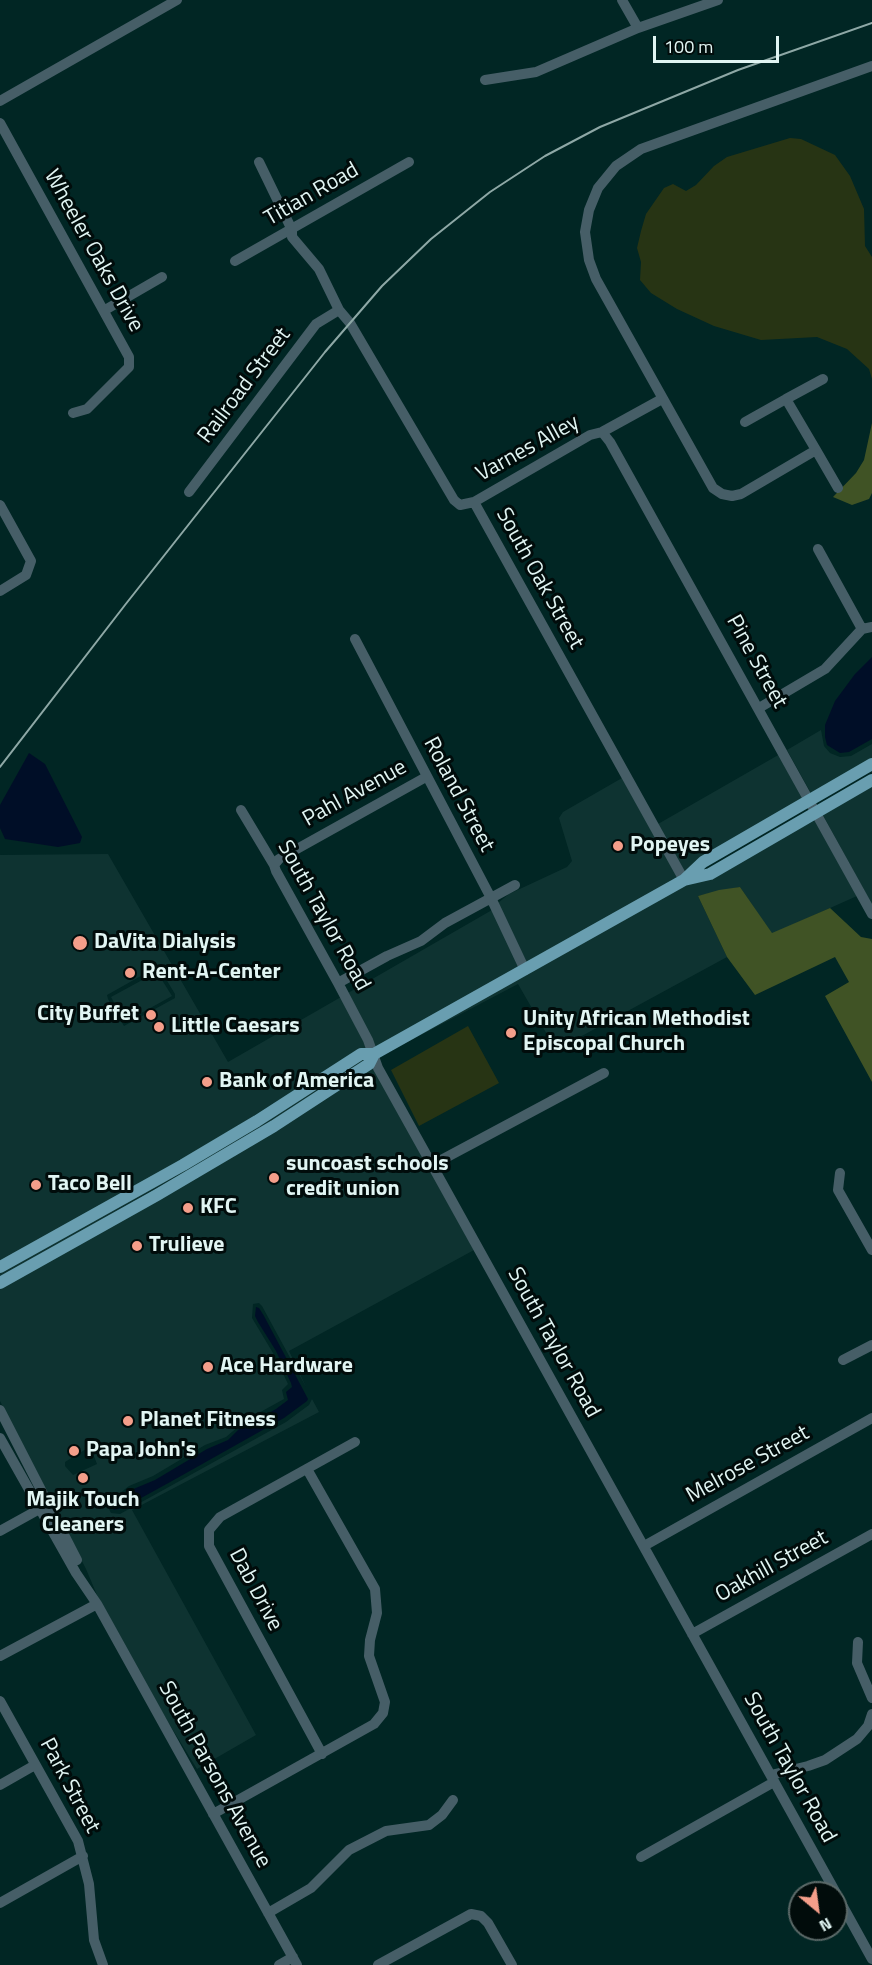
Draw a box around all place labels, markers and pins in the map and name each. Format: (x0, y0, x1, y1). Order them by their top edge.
place label: Popeyes (630, 833, 710, 859)
marker: Popeyes (611, 839, 625, 853)
place label: DaVita Dialysis (94, 930, 236, 956)
marker: DaVita Dialysis (71, 934, 89, 952)
place label: Rent-A-Center (142, 960, 281, 986)
marker: Rent-A-Center (123, 966, 137, 980)
place label: City Buffet (37, 1002, 139, 1028)
place label: Unity African Methodist Episcopal Church (523, 1007, 750, 1058)
marker: City Buffet (144, 1008, 158, 1022)
place label: Little Caesars (171, 1014, 300, 1040)
marker: Little Caesars (152, 1020, 166, 1034)
marker: Unity African Methodist Episcopal Church (504, 1026, 518, 1040)
place label: Bank of America (219, 1069, 374, 1095)
marker: Bank of America (200, 1075, 214, 1089)
place label: suncoast schools credit union (286, 1152, 449, 1204)
marker: suncoast schools credit union (267, 1171, 281, 1185)
place label: Taco Bell (48, 1172, 132, 1198)
marker: Taco Bell (29, 1178, 43, 1192)
place label: KFC (200, 1195, 237, 1221)
marker: KFC (181, 1201, 195, 1215)
place label: Trulieve (149, 1233, 225, 1259)
marker: Trulieve (130, 1239, 144, 1253)
place label: Ace Hardware (220, 1354, 353, 1380)
marker: Ace Hardware (201, 1360, 215, 1374)
place label: Planet Fitness (140, 1408, 276, 1434)
marker: Planet Fitness (121, 1414, 135, 1428)
place label: Papa John's (86, 1438, 196, 1464)
marker: Papa John's (67, 1444, 81, 1458)
marker: Majik Touch Cleaners (76, 1471, 90, 1485)
place label: Majik Touch Cleaners (26, 1488, 140, 1540)

